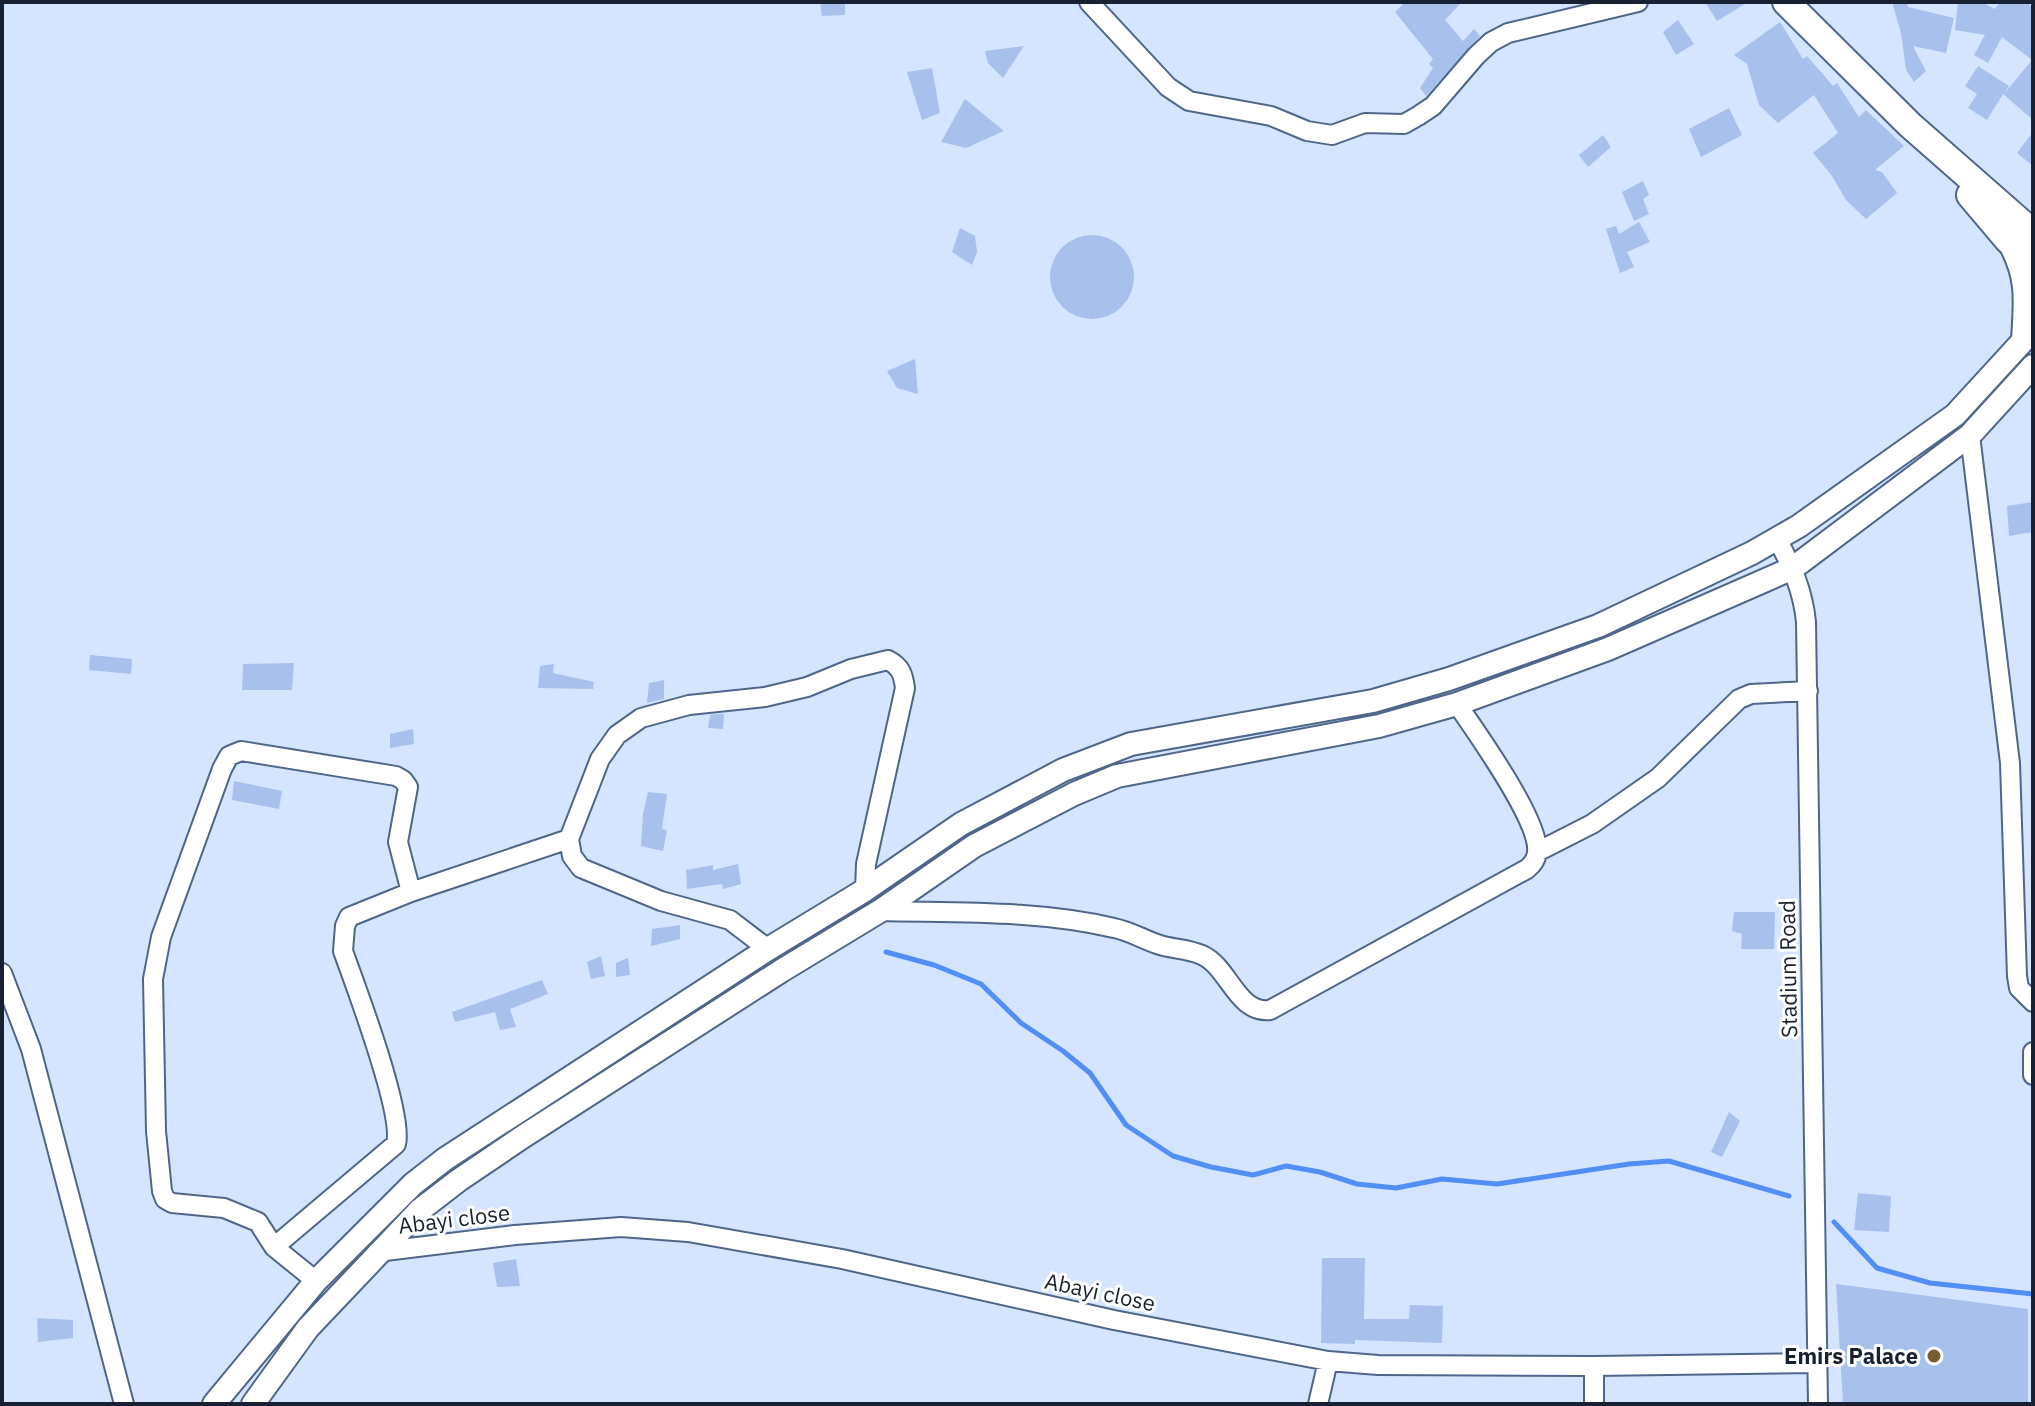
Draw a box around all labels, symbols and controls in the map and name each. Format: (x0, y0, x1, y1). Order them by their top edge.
street label: Stadium Road (1772, 900, 1803, 1038)
street label: Abayi close (396, 1197, 511, 1240)
street label: Abayi close (1042, 1266, 1158, 1317)
place label: Emirs Palace (1784, 1341, 1918, 1370)
marker: Emirs Palace (1925, 1347, 1943, 1365)

